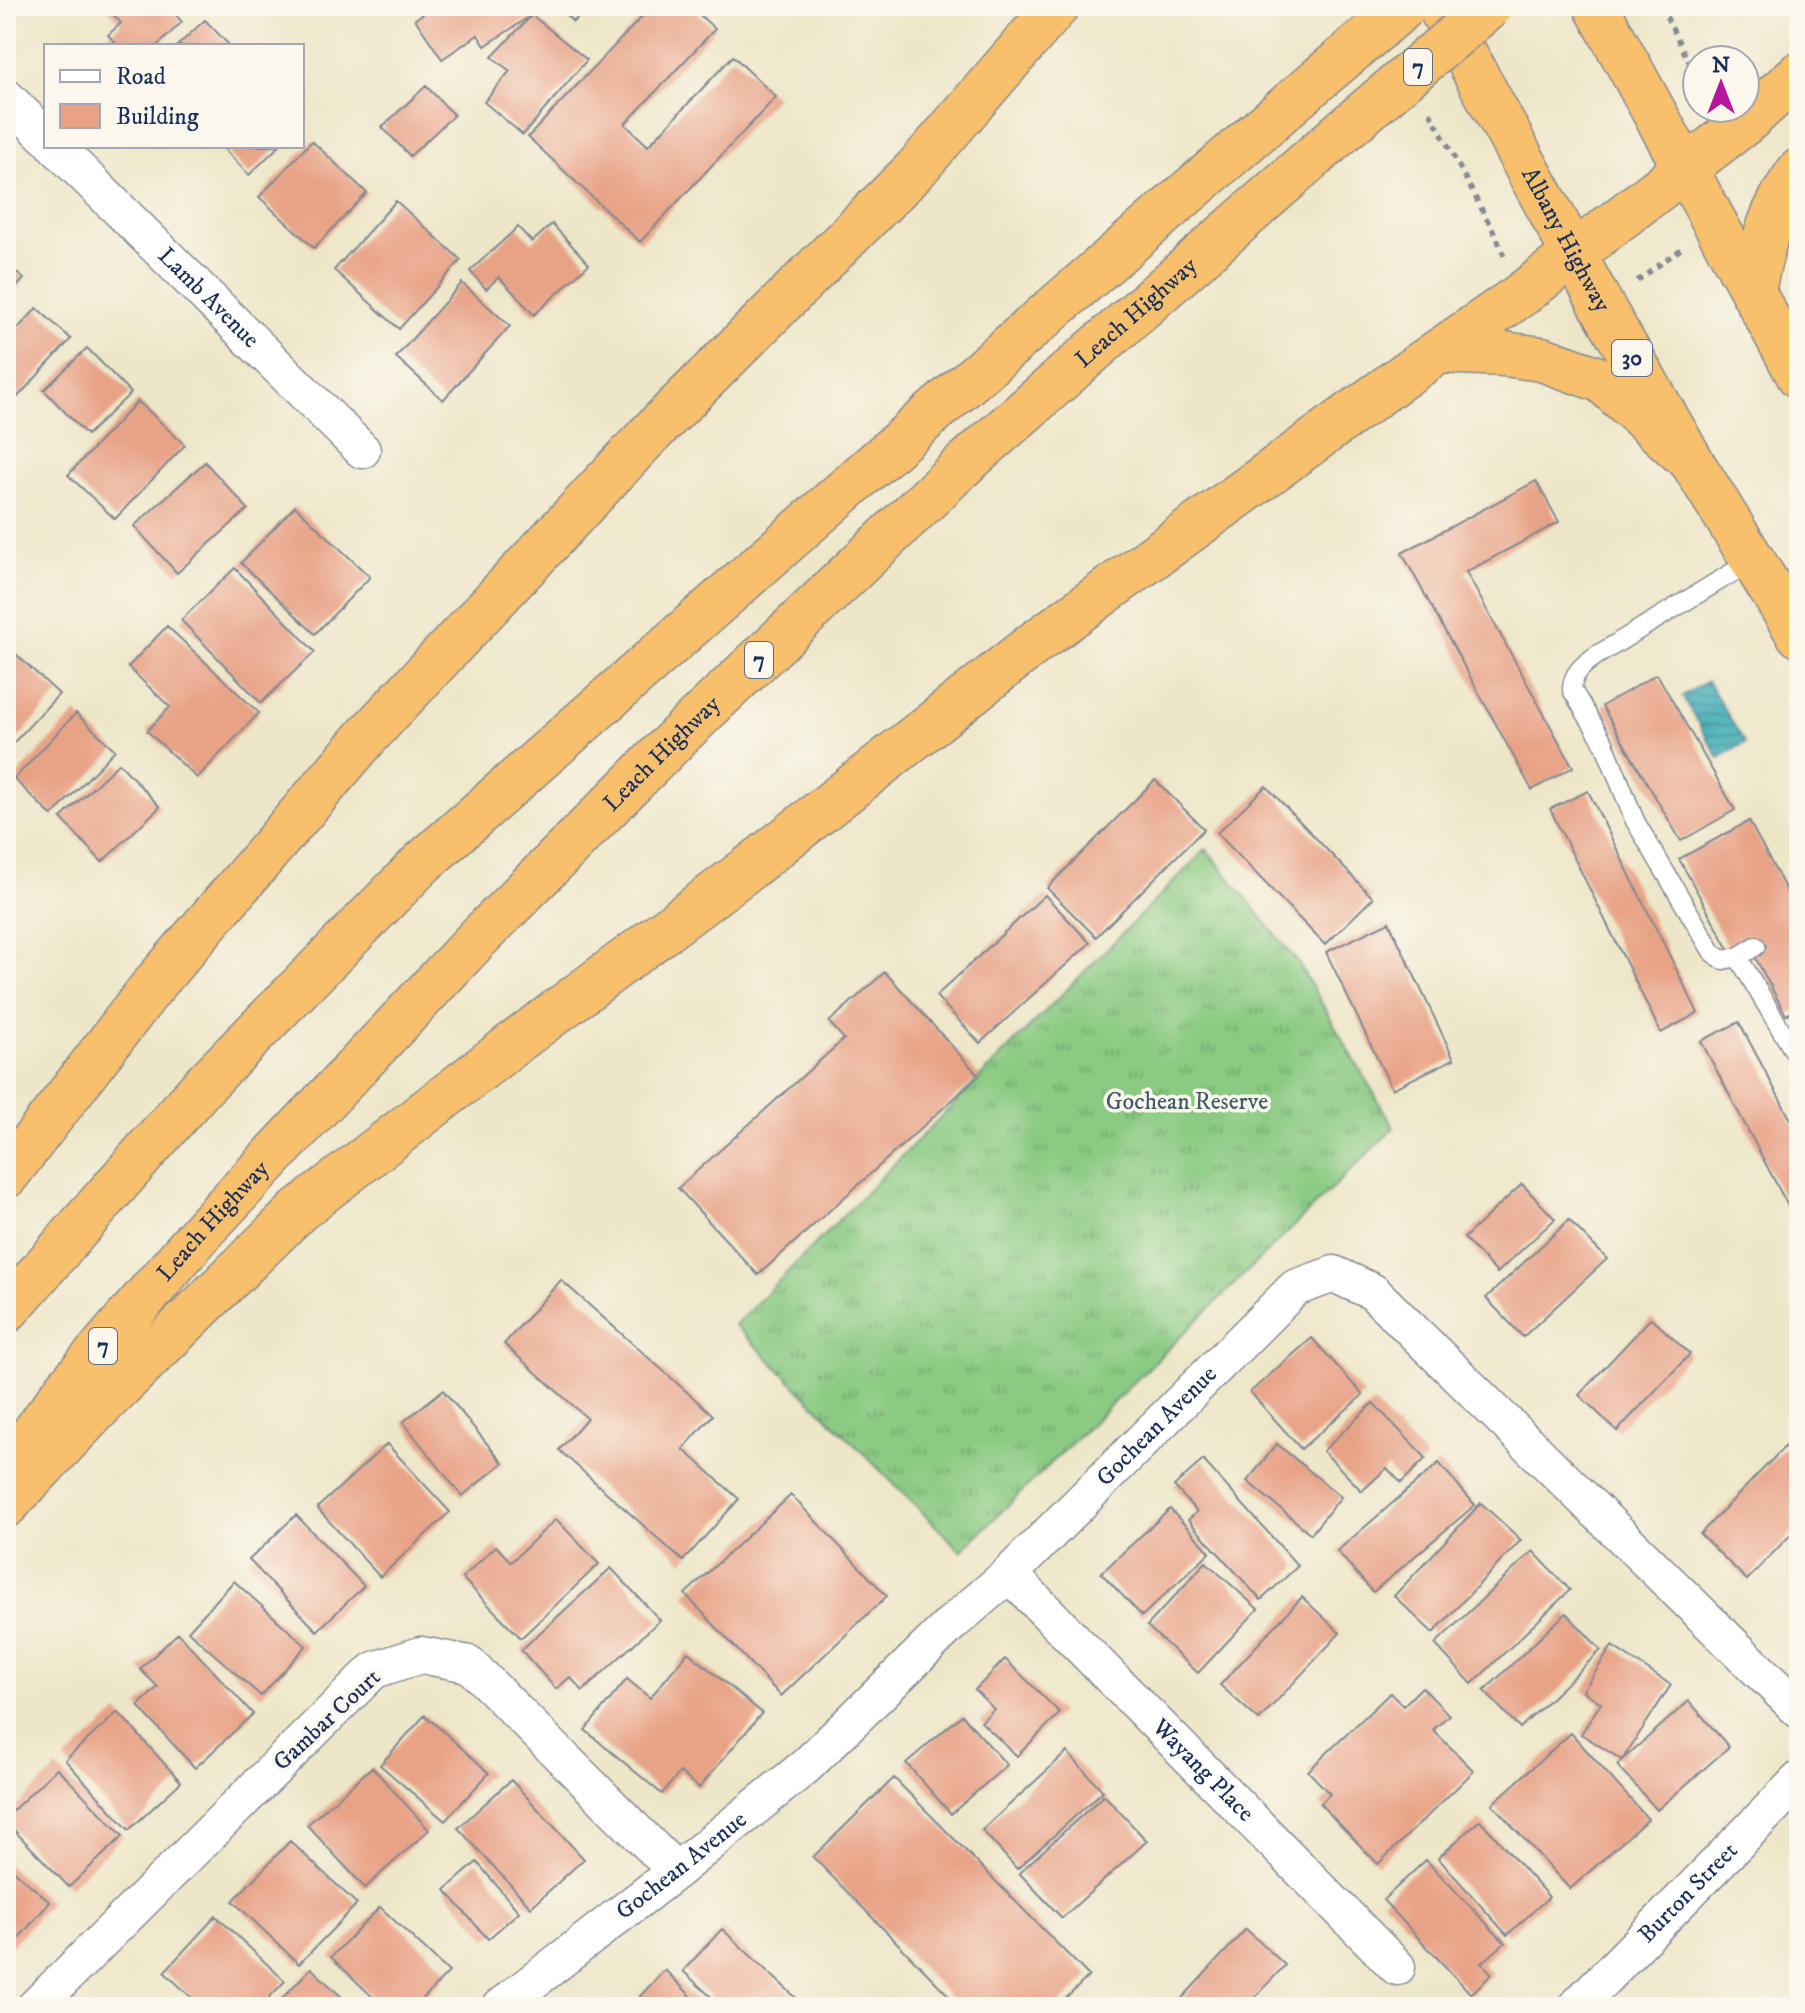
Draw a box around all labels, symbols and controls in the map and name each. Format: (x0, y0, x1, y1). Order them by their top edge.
legend (44, 44, 304, 148)
north arrow (1681, 44, 1761, 124)
road number: 7 (1404, 49, 1432, 85)
text: N (1712, 52, 1730, 79)
text: Road (116, 62, 166, 92)
text: Building (116, 102, 199, 132)
street label: Albany Highway (1514, 162, 1618, 318)
street label: Lamb Avenue (151, 241, 266, 355)
street label: Leach Highway (1069, 251, 1204, 374)
road number: 30 (1612, 340, 1652, 376)
road number: 7 (745, 642, 773, 678)
street label: Leach Highway (597, 689, 727, 818)
park label: Gochean Reserve (1106, 1087, 1268, 1117)
street label: Leach Highway (151, 1154, 276, 1288)
road number: 7 (89, 1328, 117, 1364)
street label: Gochean Avenue (1090, 1360, 1223, 1493)
street label: Gambar Court (267, 1662, 387, 1777)
street label: Wayang Place (1145, 1712, 1260, 1828)
street label: Gochean Avenue (610, 1805, 753, 1927)
street label: Burton Street (1632, 1836, 1744, 1950)

